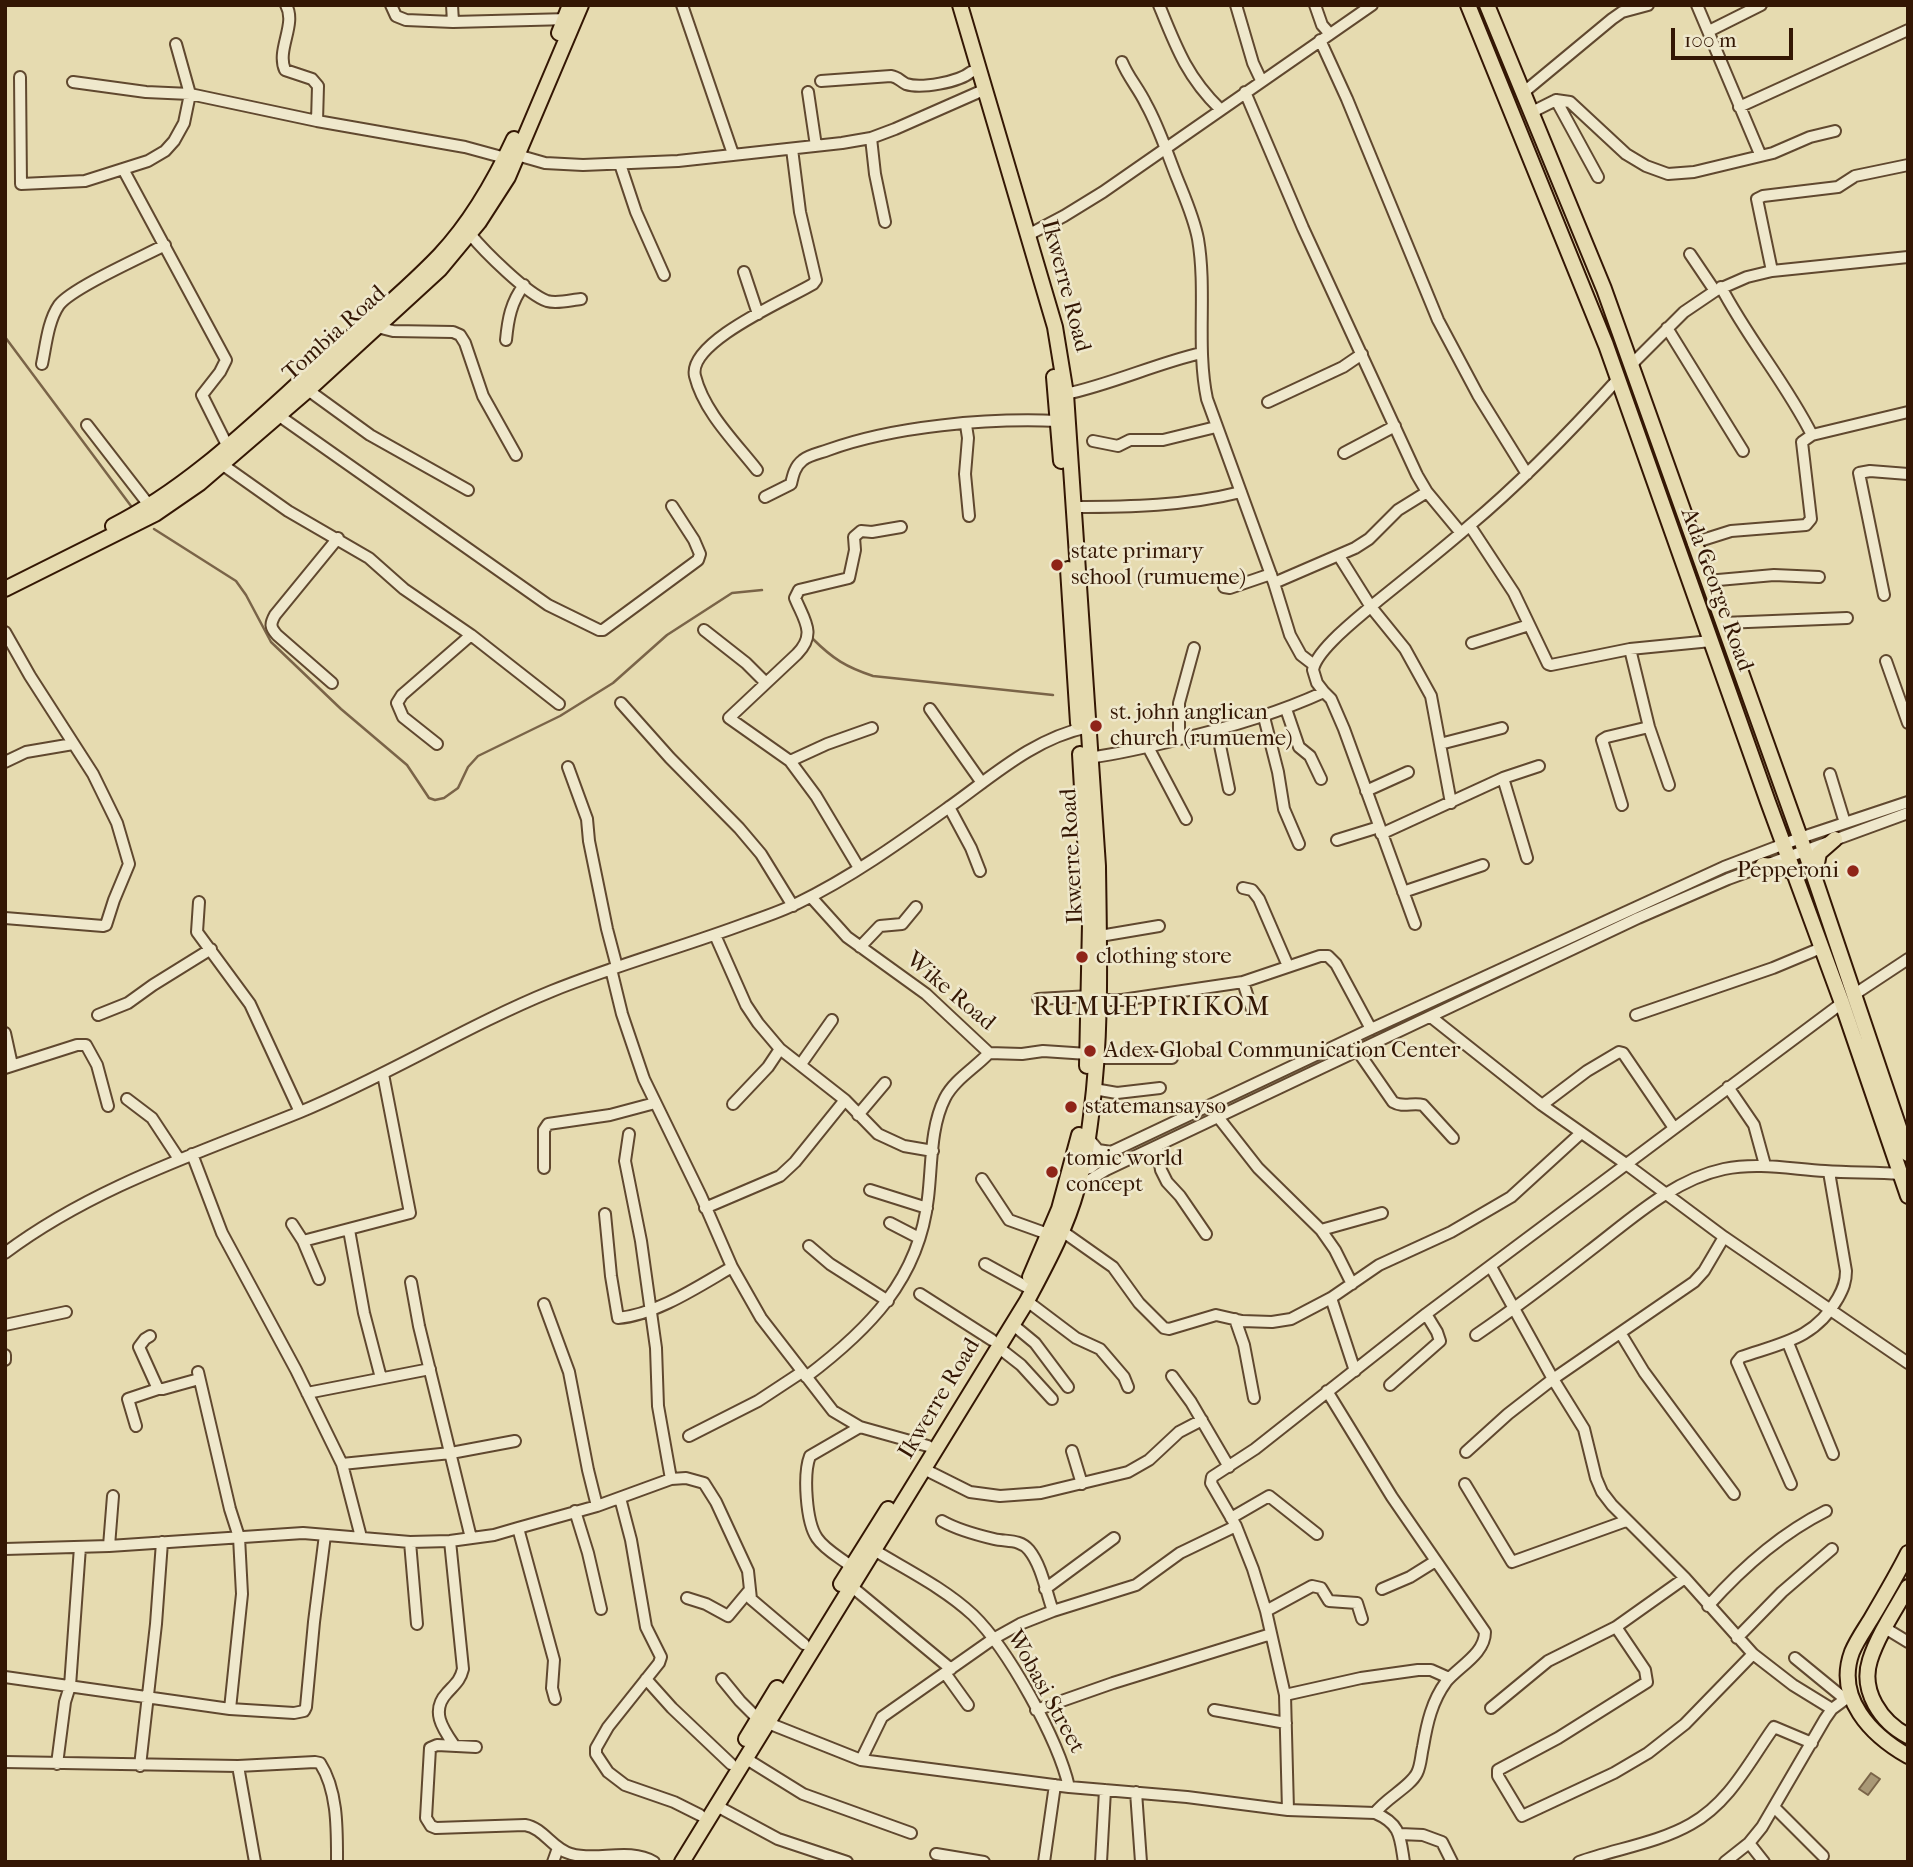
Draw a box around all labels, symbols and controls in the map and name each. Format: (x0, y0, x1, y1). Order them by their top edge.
scale bar (1675, 14, 1798, 58)
text: 100 m (1684, 28, 1737, 52)
street label: Ikwerre Road (1034, 217, 1096, 355)
street label: Tombia Road (278, 280, 392, 388)
street label: Ada George Road (1674, 505, 1758, 675)
place label: state primary school (rumueme) (1071, 538, 1246, 592)
marker: state primary school (rumueme) (1049, 557, 1065, 573)
place label: st. john anglican church (rumueme) (1110, 699, 1293, 753)
marker: st. john anglican church (rumueme) (1088, 718, 1104, 734)
street label: Ikwerre Road (1056, 787, 1090, 925)
place label: Pepperoni (1737, 857, 1839, 885)
marker: Pepperoni (1845, 863, 1861, 879)
place label: clothing store (1096, 943, 1232, 971)
street label: Wike Road (900, 947, 1000, 1037)
marker: clothing store (1074, 949, 1090, 965)
district label: RUMUEPIRIKOM (1034, 993, 1270, 1025)
place label: Adex Global Communication Center (1104, 1037, 1460, 1065)
marker: Adex Global Communication Center (1082, 1043, 1098, 1059)
place label: statemansayso (1085, 1093, 1226, 1121)
marker: statemansayso (1063, 1099, 1079, 1115)
place label: tomic world concept (1066, 1145, 1183, 1199)
marker: tomic world concept (1044, 1164, 1060, 1180)
street label: Ikwerre Road (893, 1334, 987, 1464)
street label: Wobasi Street (1000, 1626, 1090, 1758)

